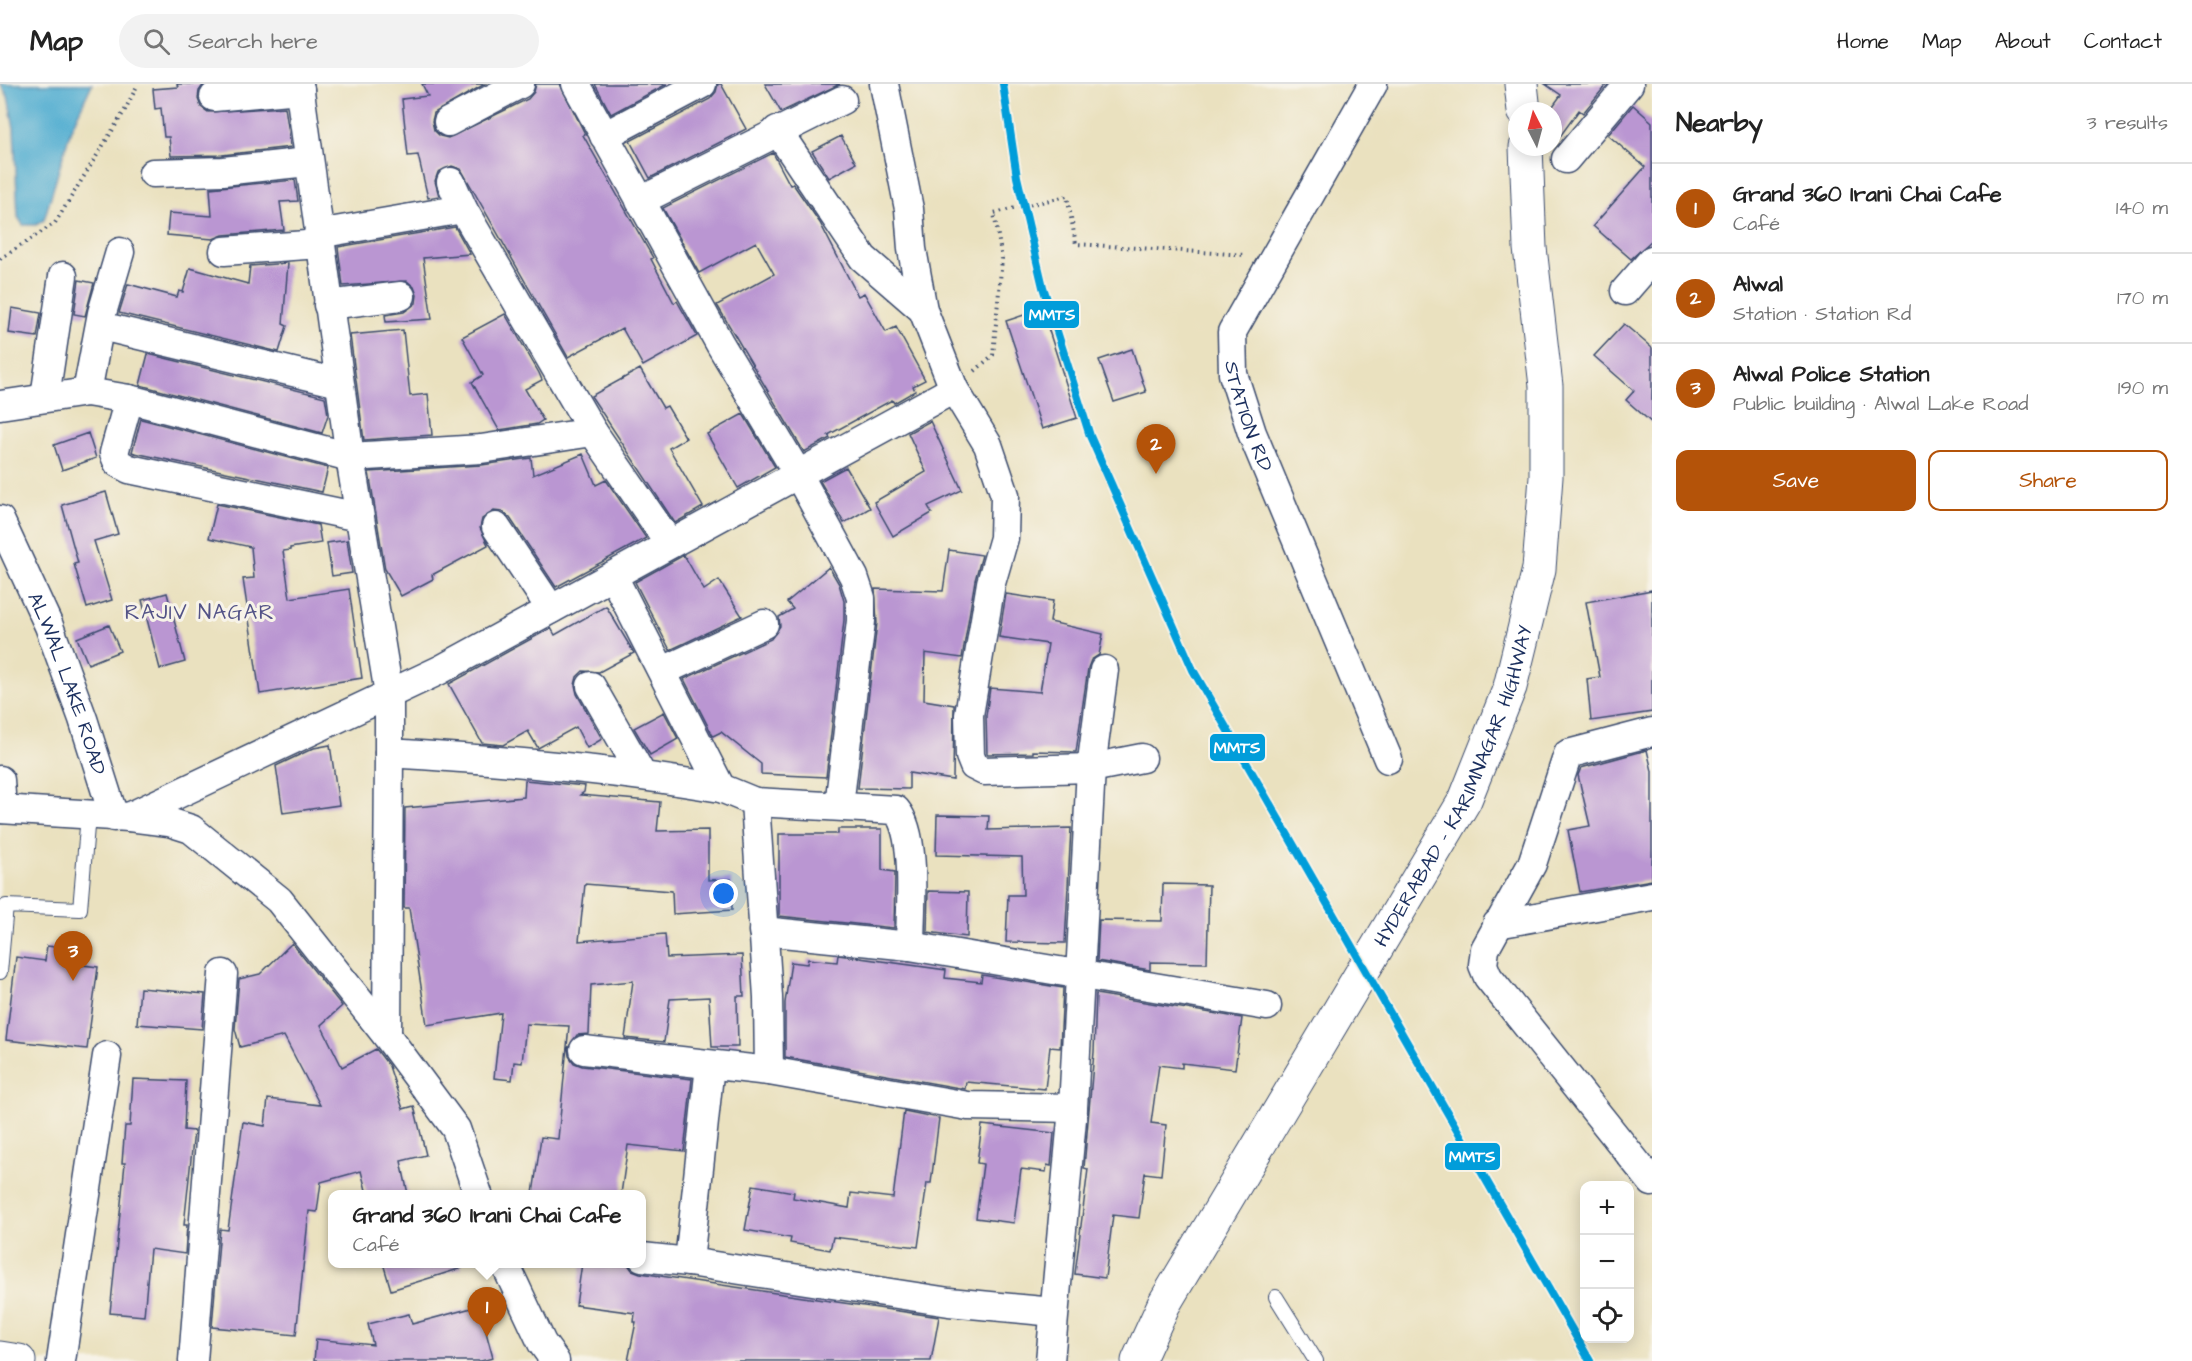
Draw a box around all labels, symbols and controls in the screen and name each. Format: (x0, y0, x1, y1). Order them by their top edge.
search box (119, 14, 539, 68)
text: Map (30, 22, 83, 61)
icon: search (140, 25, 173, 58)
text: Search here (188, 26, 318, 57)
text: Home (1837, 27, 1889, 56)
text: Map (1922, 27, 1962, 56)
text: About (1995, 27, 2051, 56)
text: Contact (2084, 27, 2162, 56)
north arrow (1508, 102, 1562, 156)
text: Nearby (1676, 105, 1763, 141)
text: 3 results (2086, 109, 2168, 137)
text: Grand 360 Irani Chai Cafe (1733, 179, 2002, 210)
text: 1 (1694, 194, 1697, 222)
text: 140 m (2116, 194, 2168, 222)
text: Café (1733, 210, 1780, 238)
text: Alwal (1733, 269, 1783, 300)
text: 2 (1690, 284, 1701, 312)
text: 170 m (2117, 284, 2168, 312)
line badge: MMTS (1023, 300, 1080, 329)
text: Station · Station Rd (1733, 300, 1911, 328)
text: MMTS (1029, 304, 1076, 326)
text: Alwal Police Station (1733, 359, 1929, 390)
street label: STATION RD (1218, 361, 1279, 476)
text: 3 (1690, 374, 1701, 402)
text: 190 m (2118, 374, 2168, 402)
text: Public building · Alwal Lake Road (1733, 390, 2029, 418)
pin: 2 (1136, 424, 1176, 474)
button: Save (1676, 450, 1916, 511)
button: Share (1928, 450, 2168, 511)
street label: ALWAL LAKE ROAD (20, 588, 113, 778)
district label: RAJIV NAGAR (125, 598, 275, 627)
street label: HYDERABAD - KARIMNAGAR HIGHWAY (1367, 622, 1540, 952)
line badge: MMTS (1209, 733, 1266, 762)
text: MMTS (1214, 737, 1261, 759)
your location (709, 879, 738, 908)
pin: 3 (54, 932, 92, 981)
line badge: MMTS (1444, 1142, 1501, 1171)
text: MMTS (1449, 1146, 1496, 1168)
map controls (1580, 1181, 1634, 1343)
button: + (1580, 1181, 1634, 1235)
popup (328, 1190, 646, 1268)
text: Grand 360 Irani Chai Cafe (353, 1200, 621, 1231)
text: Café (353, 1231, 400, 1259)
button: − (1580, 1235, 1634, 1289)
pin: 1 (468, 1288, 506, 1337)
button: locate (1580, 1289, 1634, 1343)

